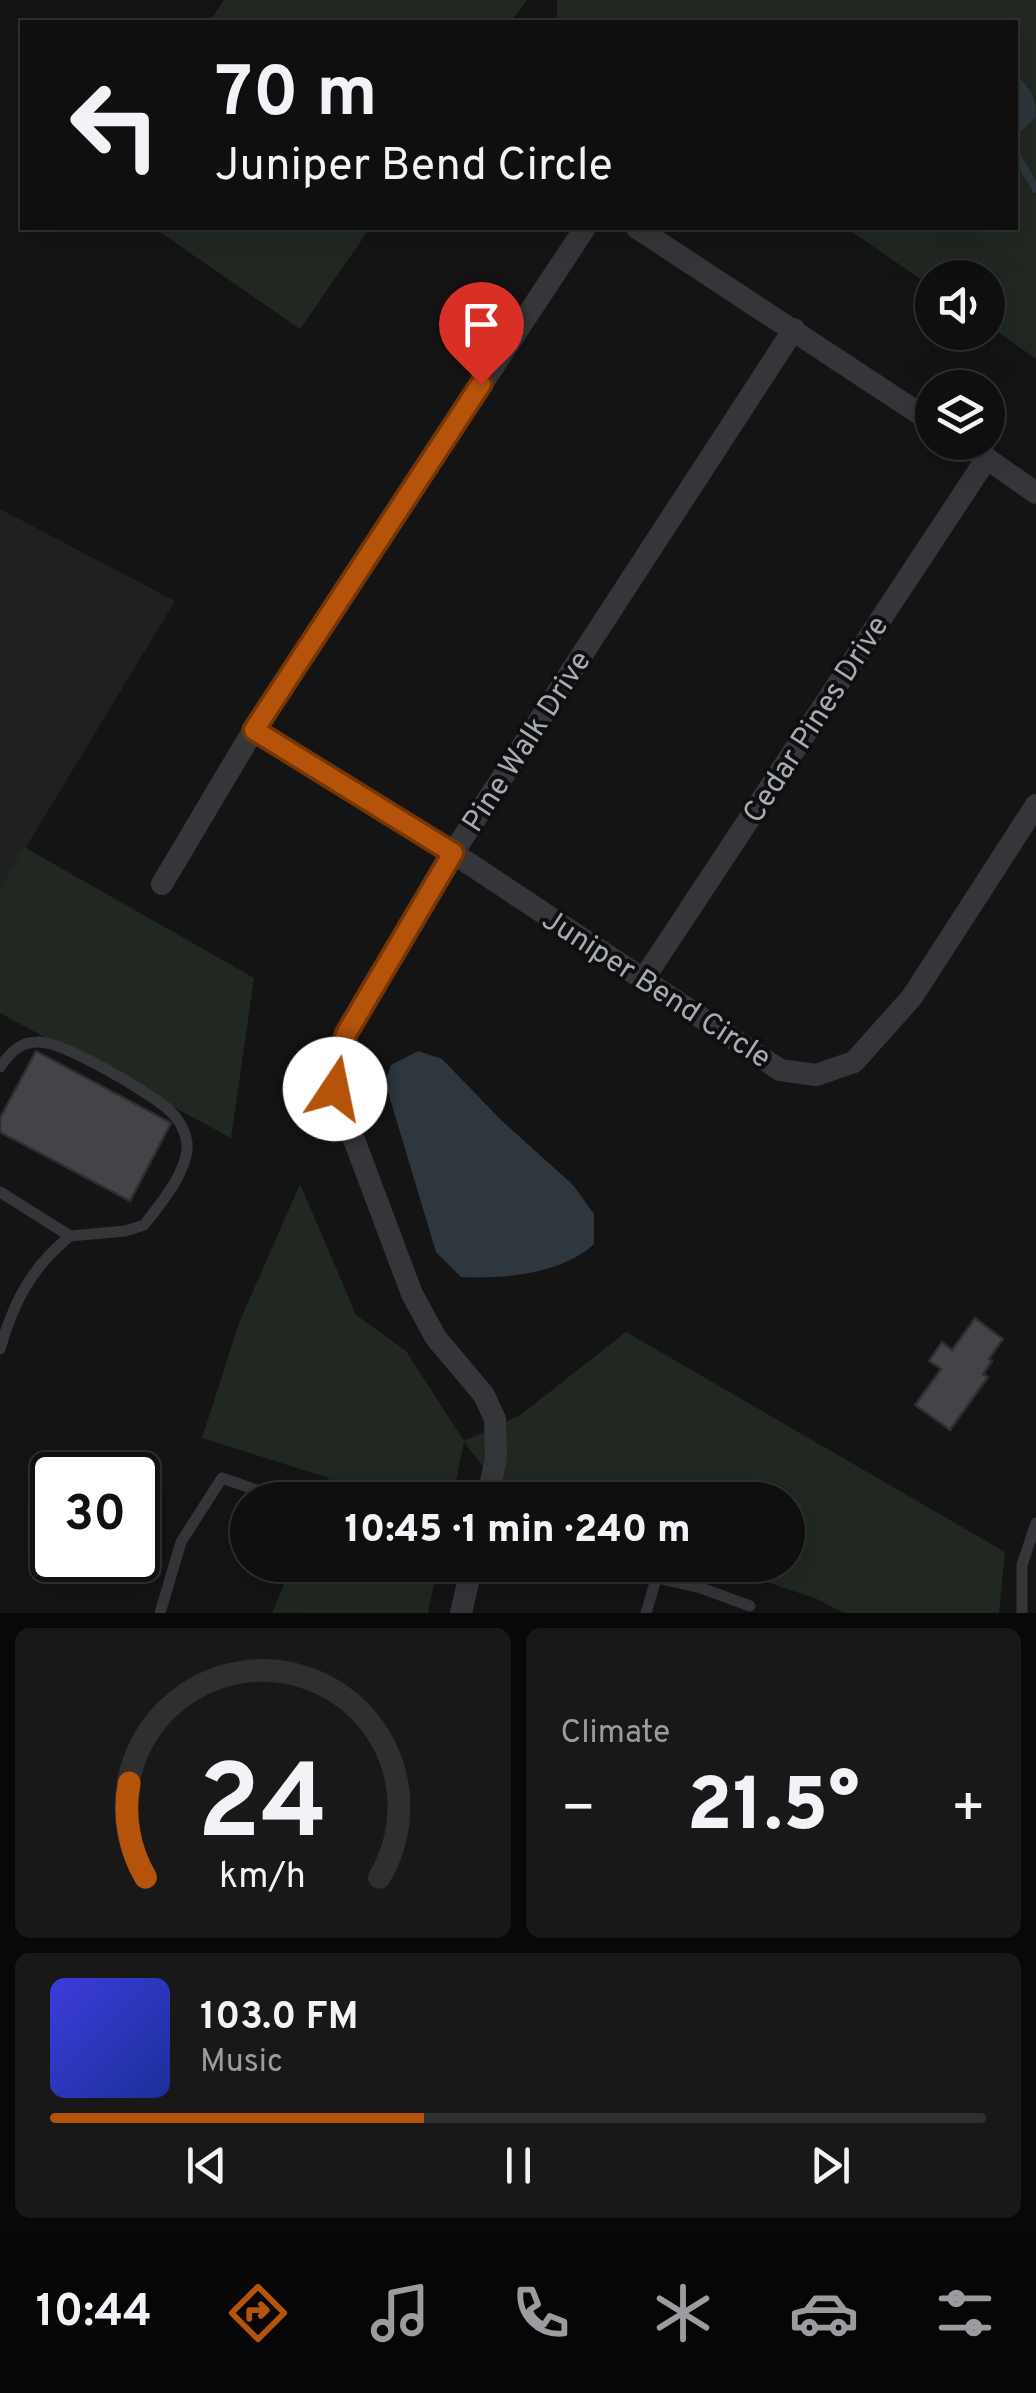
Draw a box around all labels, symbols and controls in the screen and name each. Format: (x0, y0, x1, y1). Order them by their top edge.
text: 70 m (215, 52, 378, 141)
icon: left (50, 60, 180, 190)
text: Juniper Bend Circle (215, 139, 613, 196)
map controls (915, 260, 1005, 460)
button: sound (915, 260, 1005, 350)
pin (439, 282, 524, 385)
icon: arrive (454, 297, 509, 352)
button: layers (915, 370, 1005, 460)
street label: Cedar Pines Drive (736, 610, 898, 831)
street label: Pine Walk Drive (456, 645, 600, 840)
street label: Juniper Bend Circle (534, 902, 777, 1078)
position arrow (283, 1037, 387, 1141)
speed limit sign: 30 (30, 1452, 160, 1582)
text: 10:45 · 1 min · 240 m (344, 1507, 691, 1556)
text: Climate (561, 1714, 670, 1754)
text: 24 (198, 1743, 328, 1875)
text: 21.5° (687, 1762, 860, 1857)
text: − (561, 1776, 596, 1846)
text: + (951, 1776, 986, 1846)
text: km/h (219, 1855, 306, 1901)
text: 103.0 FM (200, 1994, 358, 2043)
text: Music (200, 2043, 283, 2083)
icon: previous (179, 2138, 234, 2193)
icon: pause (491, 2138, 546, 2193)
icon: next (803, 2138, 858, 2193)
icon: directions (223, 2278, 293, 2348)
icon: music (365, 2278, 435, 2348)
icon: phone (506, 2278, 576, 2348)
icon: climate (648, 2278, 718, 2348)
icon: car (789, 2278, 859, 2348)
icon: filters (930, 2278, 1000, 2348)
text: 10:44 (36, 2285, 152, 2342)

